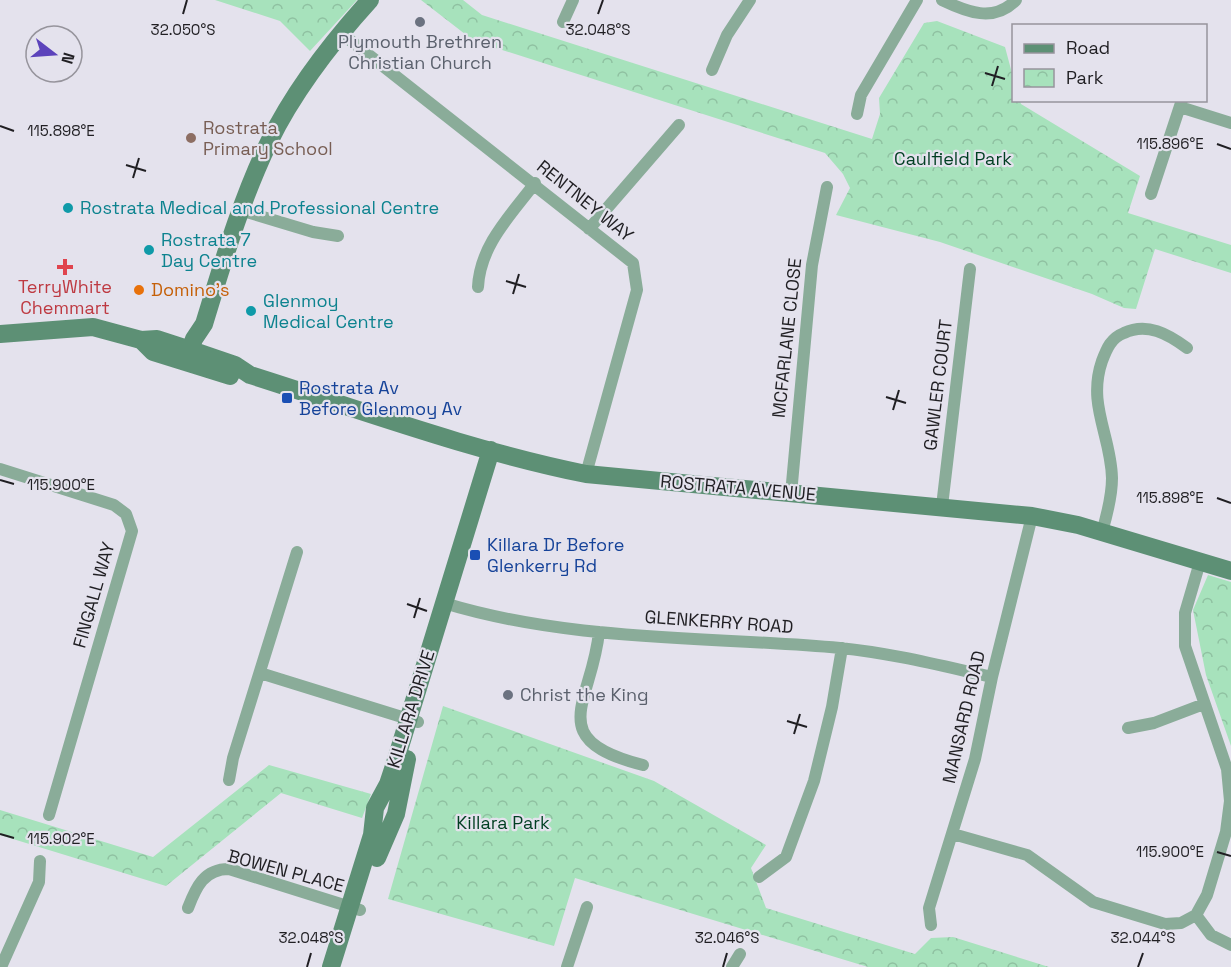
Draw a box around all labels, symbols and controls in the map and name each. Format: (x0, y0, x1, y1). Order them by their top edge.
marker: Plymouth Brethren Christian Church (413, 15, 427, 29)
text: 32.050°S (151, 20, 215, 39)
text: 32.048°S (566, 20, 630, 39)
north arrow (24, 24, 84, 84)
legend (1012, 24, 1207, 102)
place label: Plymouth Brethren Christian Church (338, 30, 502, 74)
text: Road (1066, 36, 1110, 59)
text: N (56, 50, 79, 66)
text: Park (1066, 66, 1104, 89)
place label: Rostrata Primary School (203, 116, 333, 160)
text: 115.898°E (27, 121, 95, 140)
marker: Rostrata Primary School (184, 131, 198, 145)
text: 115.896°E (1136, 134, 1204, 153)
park label: Caulfield Park (894, 147, 1012, 170)
street label: RENTNEY WAY (532, 155, 638, 247)
place label: Rostrata Medical and Professional Centre (80, 196, 439, 219)
marker: Rostrata Medical and Professional Centre (61, 201, 75, 215)
place label: Rostrata 7 Day Centre (161, 228, 257, 272)
marker: Rostrata 7 Day Centre (142, 243, 156, 257)
street label: MCFARLANE CLOSE (767, 257, 806, 419)
marker: TerryWhite Chemmart (58, 260, 72, 274)
place label: TerryWhite Chemmart (18, 275, 112, 319)
place label: Domino's (151, 278, 229, 301)
marker: Domino's (132, 283, 146, 297)
place label: Glenmoy Medical Centre (263, 289, 394, 333)
marker: Glenmoy Medical Centre (244, 304, 258, 318)
street label: GAWLER COURT (918, 318, 957, 452)
place label: Rostrata Av Before Glenmoy Av (299, 376, 463, 420)
marker: Rostrata Av Before Glenmoy Av (280, 391, 294, 405)
street label: ROSTRATA AVENUE (659, 469, 817, 506)
text: 115.900°E (27, 475, 95, 494)
text: 115.898°E (1136, 488, 1204, 507)
place label: Killara Dr Before Glenkerry Rd (487, 533, 624, 577)
street label: FINGALL WAY (67, 539, 120, 651)
marker: Killara Dr Before Glenkerry Rd (468, 548, 482, 562)
street label: GLENKERRY ROAD (644, 605, 794, 638)
street label: KILLARA DRIVE (382, 647, 439, 771)
street label: MANSARD ROAD (937, 648, 990, 786)
place label: Christ the King (520, 683, 649, 706)
marker: Christ the King (501, 688, 515, 702)
park label: Killara Park (456, 811, 550, 834)
text: 115.902°E (27, 829, 95, 848)
text: 115.900°E (1136, 842, 1204, 861)
street label: BOWEN PLACE (225, 844, 347, 897)
text: 32.048°S (279, 928, 343, 947)
text: 32.046°S (695, 928, 759, 947)
text: 32.044°S (1111, 928, 1175, 947)

